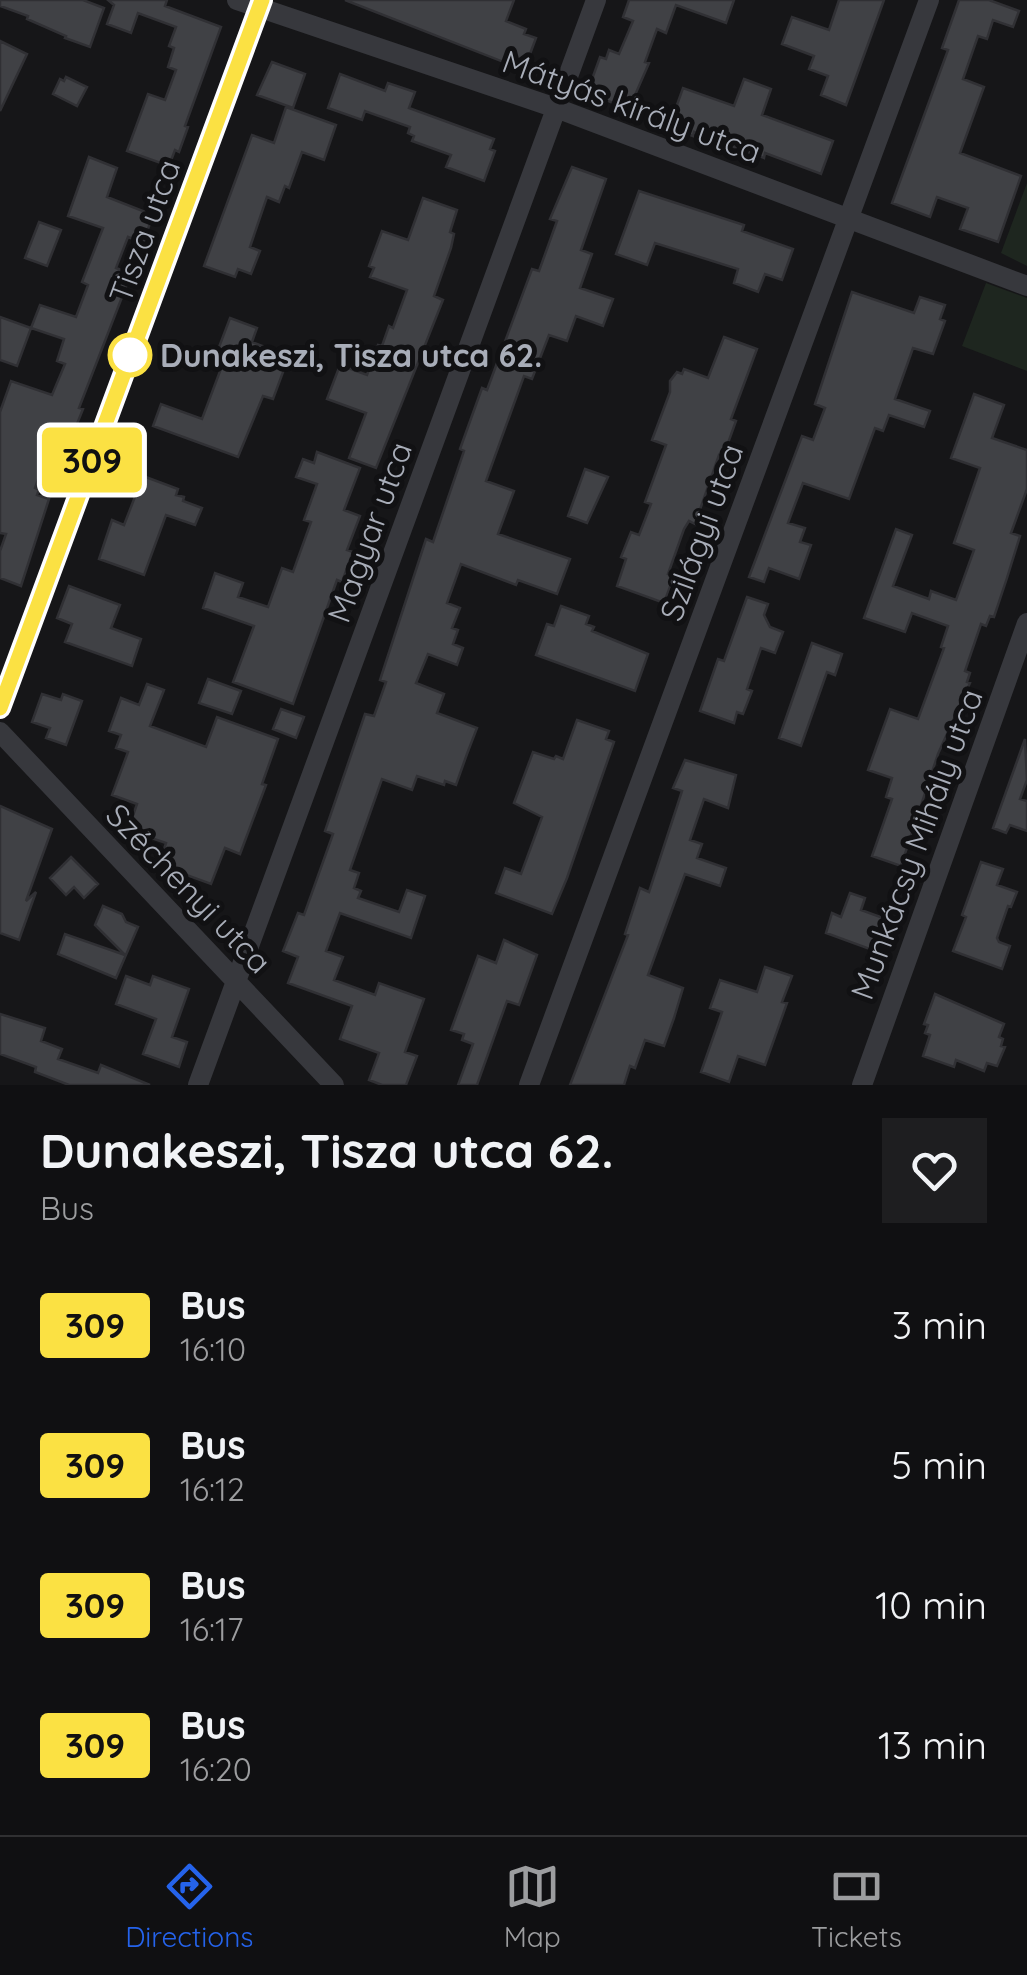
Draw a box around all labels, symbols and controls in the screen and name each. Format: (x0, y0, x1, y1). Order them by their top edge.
street label: Mátyás király utca (497, 41, 767, 171)
street label: Tisza utca (100, 154, 188, 308)
marker: Dunakeszi, Tisza utca 62. (109, 334, 151, 376)
place label: Dunakeszi, Tisza utca 62. (160, 335, 542, 375)
line badge: 309 (34, 428, 150, 492)
street label: Magyar utca (318, 436, 420, 628)
text: 309 (62, 438, 122, 482)
street label: Szilágyi utca (650, 438, 752, 626)
street label: Munkácsy Mihály utca (841, 683, 991, 1005)
street label: Széchenyi utca (98, 795, 280, 981)
button: heart (882, 1118, 987, 1223)
text: Dunakeszi, Tisza utca 62. (40, 1120, 613, 1180)
text: Bus (40, 1188, 94, 1228)
text: Bus (180, 1281, 246, 1329)
text: 3 min (892, 1301, 987, 1349)
text: 309 (65, 1303, 125, 1347)
text: 16:10 (180, 1329, 246, 1369)
text: Bus (180, 1421, 246, 1469)
text: 5 min (891, 1441, 987, 1489)
text: 309 (65, 1443, 125, 1487)
text: 16:12 (180, 1469, 245, 1509)
text: Bus (180, 1561, 246, 1609)
text: 10 min (875, 1581, 987, 1629)
text: 309 (65, 1583, 125, 1627)
text: 16:17 (180, 1609, 243, 1649)
text: Bus (180, 1701, 246, 1749)
text: 13 min (878, 1721, 987, 1769)
text: 309 (65, 1723, 125, 1767)
text: 16:20 (180, 1749, 252, 1789)
tab: Directions (125, 1859, 253, 1954)
tab: Map (504, 1859, 561, 1954)
tab: Tickets (811, 1859, 902, 1954)

